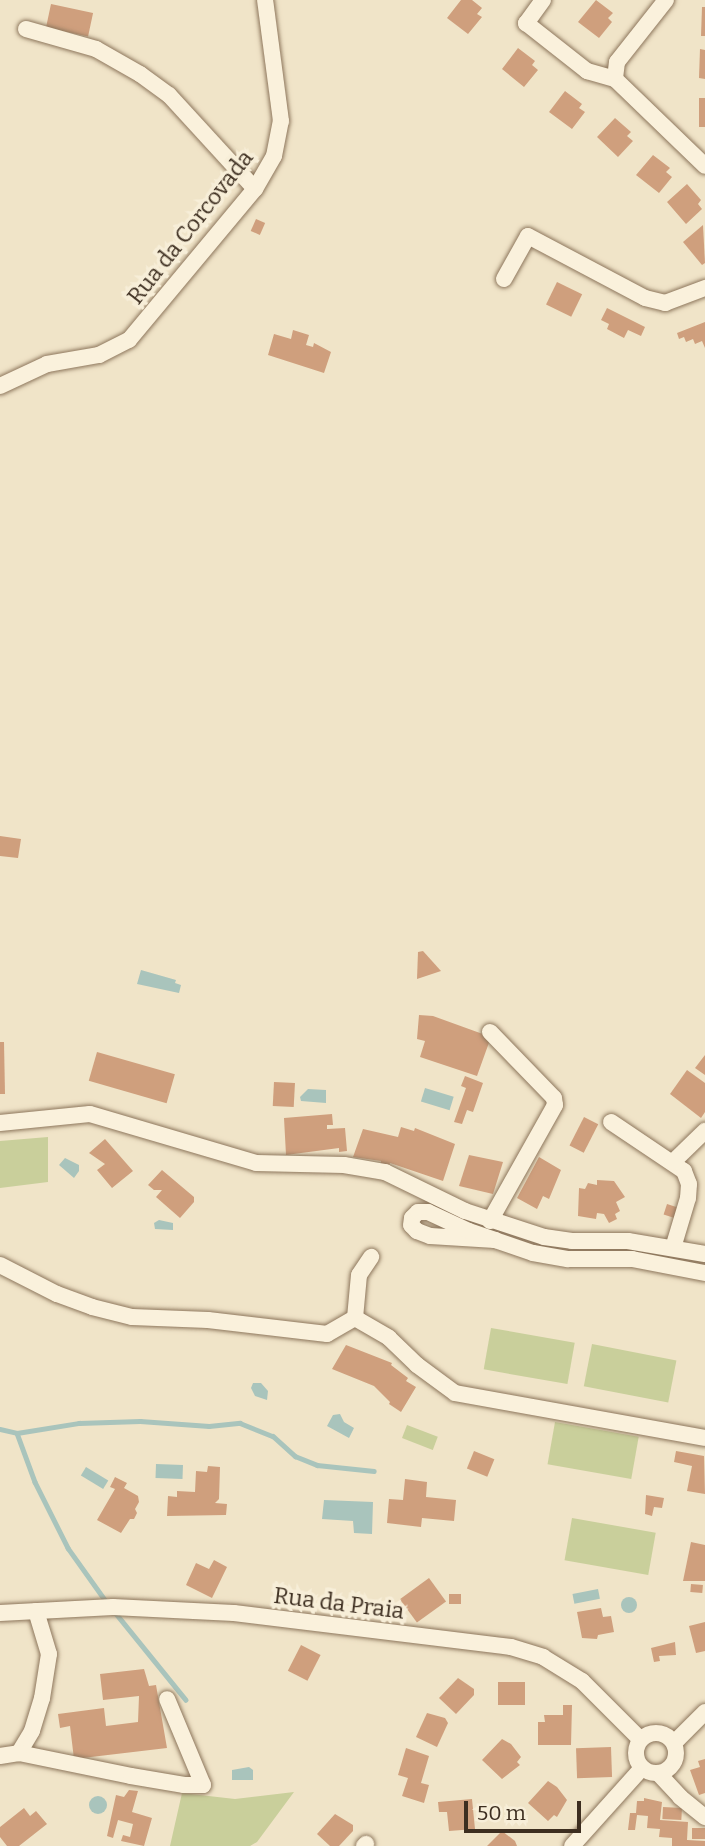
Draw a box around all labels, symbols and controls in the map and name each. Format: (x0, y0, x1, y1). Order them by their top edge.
street label: Rua da Corcovada (121, 144, 259, 310)
street label: Rua da Praia (272, 1581, 406, 1625)
scale bar (467, 1786, 584, 1830)
text: 50 m (477, 1800, 526, 1826)

